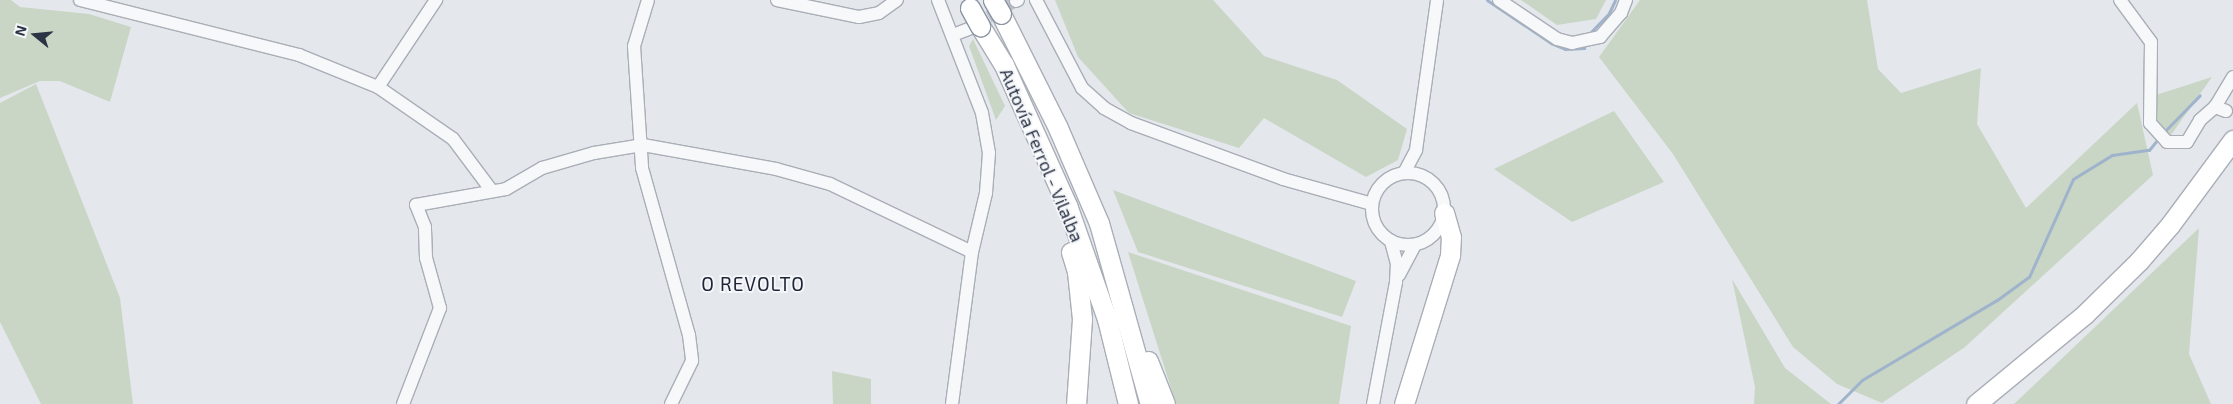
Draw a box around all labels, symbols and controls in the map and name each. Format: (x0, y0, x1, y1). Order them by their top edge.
north arrow (10, 10, 60, 60)
text: N (11, 23, 30, 38)
street label: Autovía Ferrol - Vilalba (995, 65, 1089, 245)
district label: O REVOLTO (700, 273, 806, 295)

